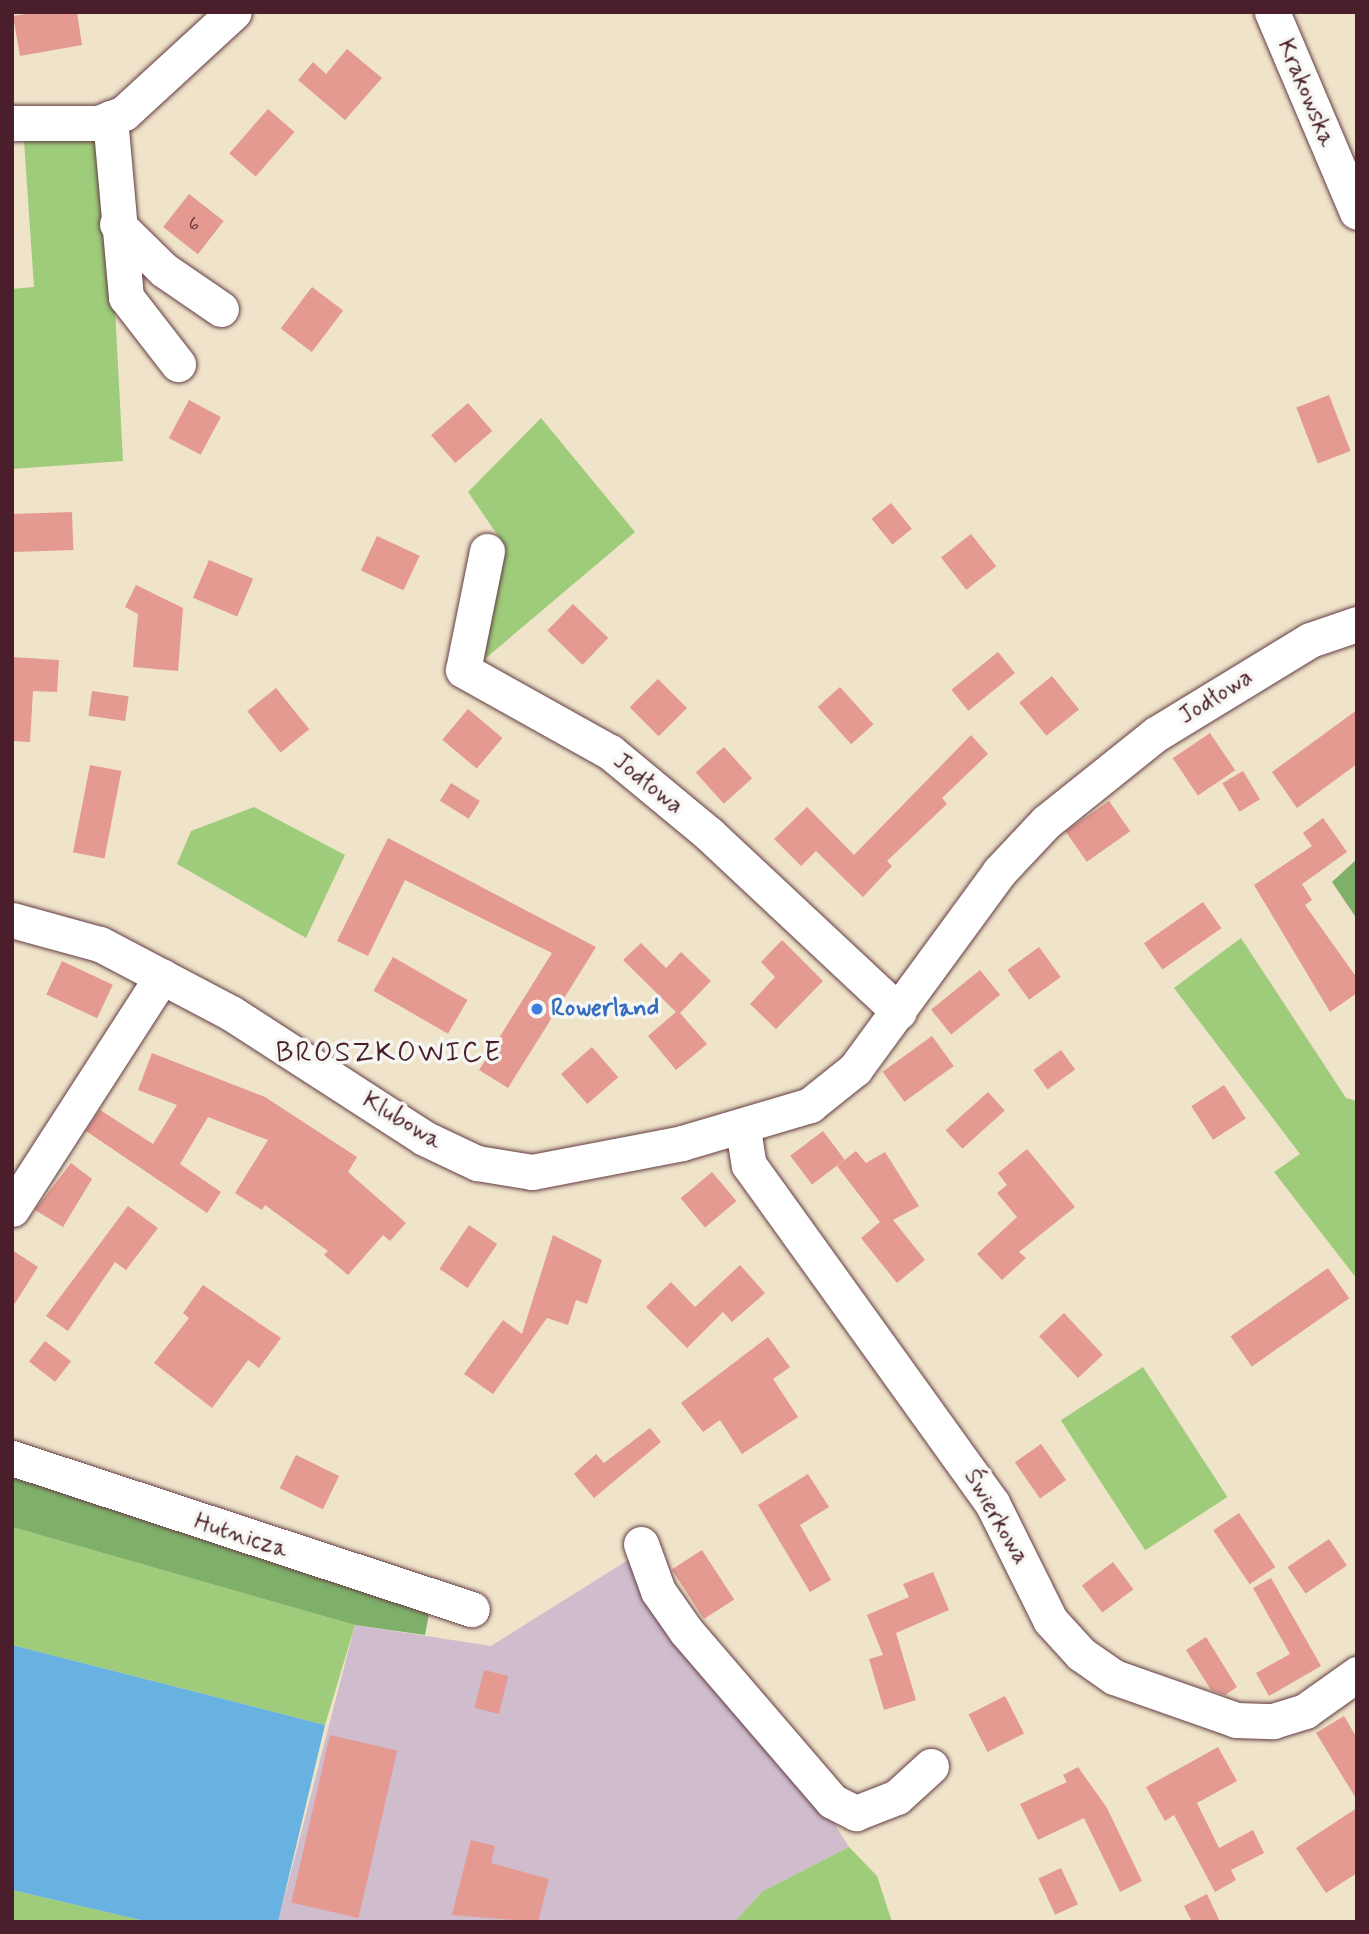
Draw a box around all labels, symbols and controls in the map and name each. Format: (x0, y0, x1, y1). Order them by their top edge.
street label: Krakowska (1270, 35, 1342, 151)
house number: 6 (189, 211, 199, 237)
street label: Jodłowa (1174, 663, 1258, 731)
street label: Jodłowa (607, 747, 689, 821)
place label: Rowerland (551, 995, 659, 1023)
marker: Rowerland (529, 1001, 545, 1017)
district label: BROSZKOWICE (282, 1037, 496, 1071)
street label: Klubowa (357, 1086, 447, 1156)
street label: Świerkowa (957, 1464, 1035, 1570)
street label: Hutnicza (190, 1507, 292, 1565)

